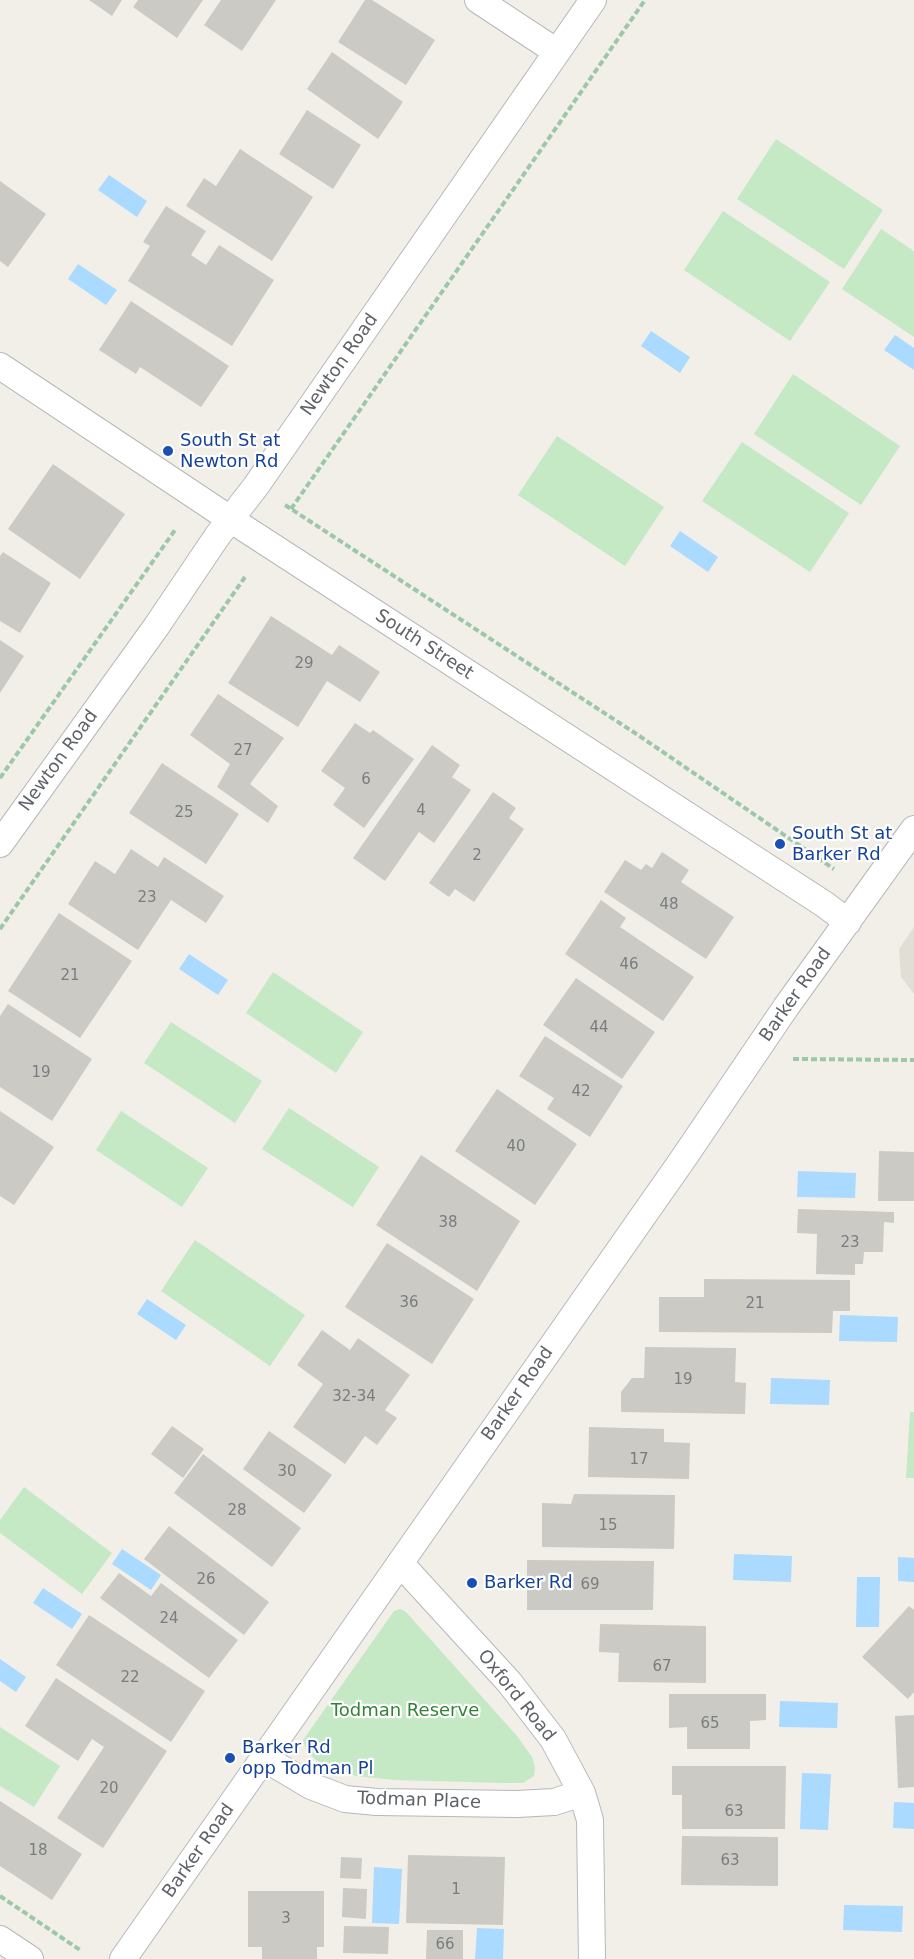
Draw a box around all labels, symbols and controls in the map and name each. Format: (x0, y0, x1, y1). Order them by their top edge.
street label: Newton Road (297, 310, 383, 420)
place label: South St at Newton Rd (180, 430, 280, 472)
marker: South St at Newton Rd (161, 444, 175, 458)
street label: South Street (371, 605, 477, 685)
house number: 29 (294, 655, 314, 673)
street label: Newton Road (15, 706, 103, 816)
house number: 27 (233, 742, 253, 760)
house number: 6 (361, 771, 371, 789)
house number: 4 (416, 802, 426, 820)
house number: 25 (174, 804, 194, 822)
place label: South St at Barker Rd (792, 823, 892, 866)
marker: South St at Barker Rd (773, 837, 787, 851)
house number: 2 (472, 847, 482, 865)
house number: 23 (137, 889, 157, 907)
house number: 48 (659, 896, 679, 914)
street label: Barker Road (756, 944, 836, 1046)
house number: 46 (619, 956, 639, 974)
house number: 21 (60, 967, 80, 985)
house number: 44 (589, 1019, 609, 1037)
house number: 19 (31, 1064, 51, 1082)
house number: 42 (571, 1083, 591, 1101)
house number: 40 (506, 1138, 526, 1156)
house number: 38 (438, 1214, 458, 1232)
house number: 23 (840, 1234, 860, 1252)
house number: 36 (399, 1294, 419, 1312)
house number: 21 (745, 1295, 765, 1313)
street label: Barker Road (478, 1343, 558, 1445)
house number: 19 (673, 1371, 693, 1389)
house number: 32-34 (332, 1388, 376, 1406)
house number: 17 (629, 1451, 649, 1469)
house number: 30 (277, 1463, 297, 1481)
house number: 28 (227, 1502, 247, 1520)
house number: 15 (598, 1517, 618, 1535)
house number: 26 (196, 1571, 216, 1589)
place label: Barker Rd (484, 1572, 573, 1594)
marker: Barker Rd (465, 1576, 479, 1590)
house number: 69 (580, 1576, 600, 1594)
house number: 24 (159, 1610, 179, 1628)
street label: Oxford Road (473, 1646, 559, 1746)
house number: 67 (652, 1658, 672, 1676)
house number: 22 (120, 1669, 140, 1687)
park label: Todman Reserve (331, 1700, 479, 1722)
house number: 65 (700, 1715, 720, 1733)
place label: Barker Rd opp Todman Pl (242, 1737, 374, 1780)
marker: Barker Rd opp Todman Pl (223, 1751, 237, 1765)
house number: 20 (99, 1780, 119, 1798)
street label: Todman Place (357, 1788, 481, 1814)
street label: Barker Road (159, 1800, 239, 1902)
house number: 63 (724, 1803, 744, 1821)
house number: 18 (28, 1842, 48, 1860)
house number: 63 (720, 1852, 740, 1870)
house number: 1 (451, 1881, 461, 1899)
house number: 3 (281, 1910, 291, 1928)
house number: 66 (435, 1936, 455, 1954)

